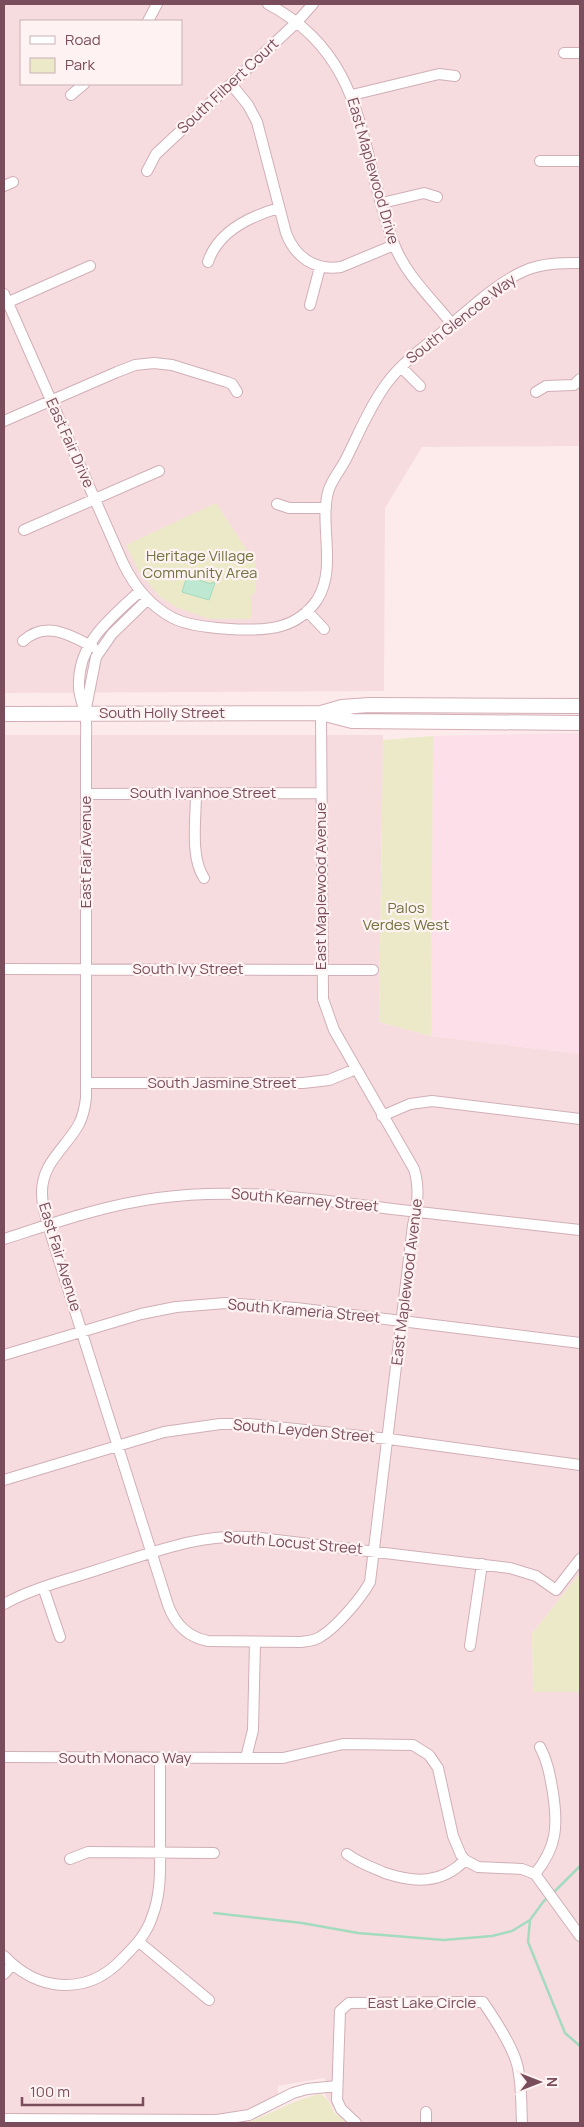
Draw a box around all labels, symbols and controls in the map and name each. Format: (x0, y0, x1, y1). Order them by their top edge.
legend (20, 20, 182, 85)
text: Road (65, 29, 101, 50)
street label: South Filbert Court (172, 33, 283, 138)
text: Park (65, 54, 95, 75)
street label: East Maplewood Drive (343, 95, 405, 247)
street label: South Glencoe Way (401, 269, 520, 368)
street label: East Fair Drive (41, 395, 100, 491)
park label: Heritage Village Community Area (143, 545, 257, 583)
street label: South Holly Street (99, 702, 225, 723)
street label: South Ivanhoe Street (130, 782, 276, 803)
street label: East Fair Avenue (75, 795, 96, 908)
street label: East Maplewood Avenue (310, 802, 331, 970)
park label: Palos Verdes West (363, 897, 449, 935)
street label: South Ivy Street (133, 958, 243, 979)
street label: South Jasmine Street (147, 1072, 297, 1093)
street label: South Kearney Street (230, 1183, 380, 1216)
street label: East Maplewood Avenue (386, 1197, 427, 1366)
street label: East Fair Avenue (34, 1200, 87, 1314)
street label: South Krameria Street (227, 1293, 381, 1328)
street label: South Leyden Street (232, 1414, 376, 1447)
street label: South Locust Street (223, 1526, 364, 1559)
street label: South Monaco Way (59, 1747, 191, 1768)
street label: East Lake Circle (368, 1992, 477, 2013)
north arrow (514, 2057, 564, 2107)
scale bar (22, 2074, 144, 2106)
text: N (543, 2077, 562, 2087)
text: 100 m (30, 2081, 70, 2102)

